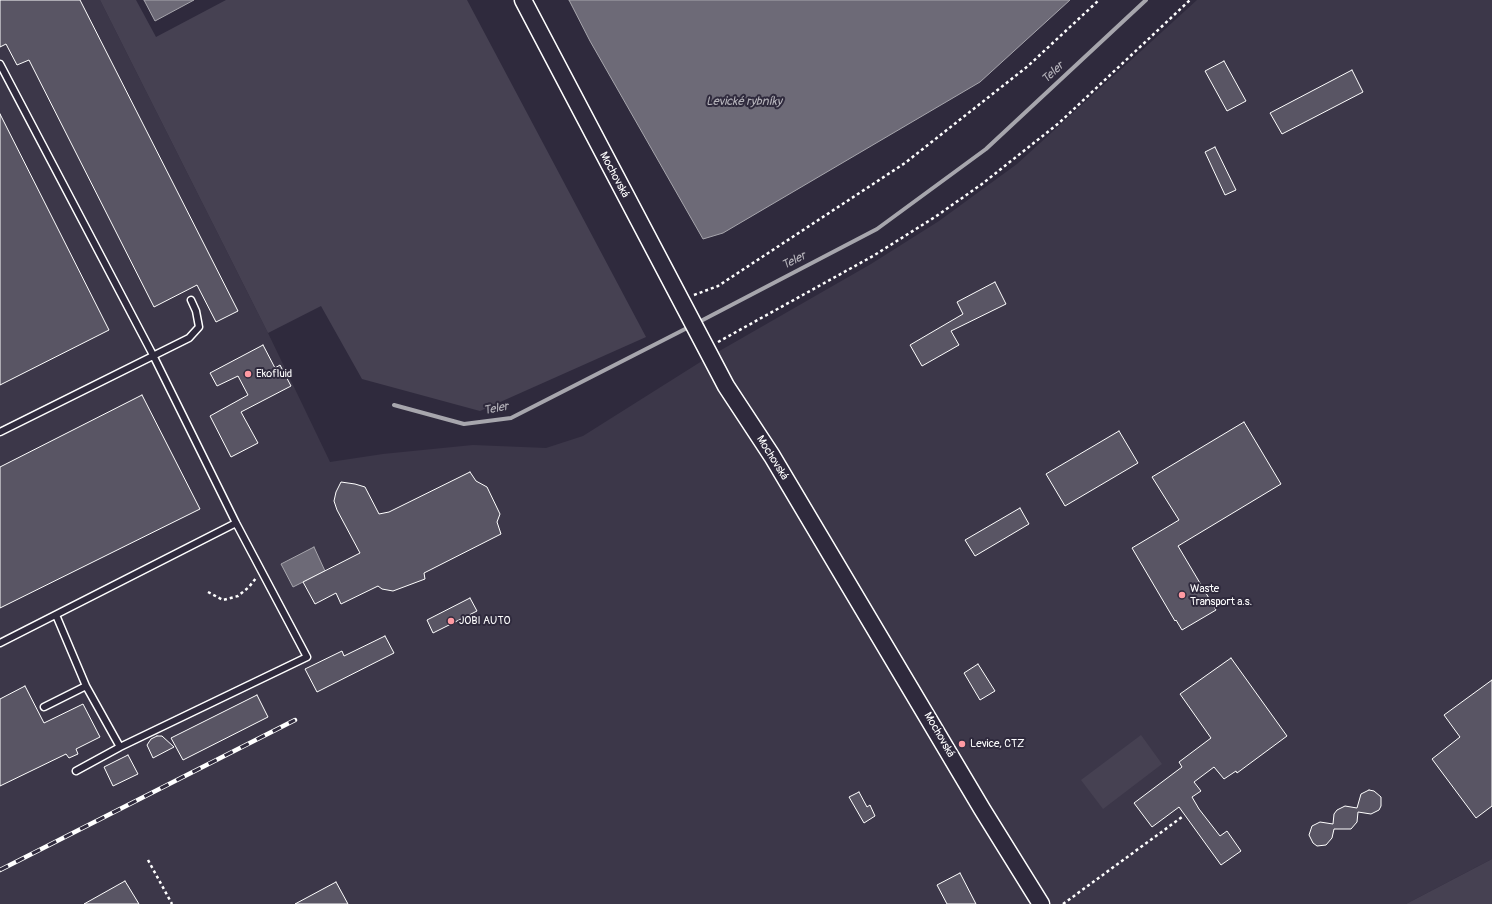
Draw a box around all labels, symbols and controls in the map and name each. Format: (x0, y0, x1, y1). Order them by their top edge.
water label: Teler (1039, 59, 1067, 87)
water label: Levické rybníky (706, 95, 782, 109)
street label: Mochovská (596, 150, 632, 200)
water label: Teler (780, 249, 808, 273)
place label: Ekofluid (256, 367, 292, 381)
marker: Ekofluid (243, 369, 253, 379)
water label: Teler (482, 400, 510, 418)
street label: Mochovská (753, 433, 791, 483)
place label: Waste Transport a.s. (1190, 582, 1252, 608)
marker: Waste Transport a.s. (1177, 590, 1187, 600)
place label: JOBI AUTO (459, 614, 510, 628)
marker: JOBI AUTO (446, 616, 456, 626)
street label: Mochovská (921, 710, 957, 760)
place label: Levice, CTZ (970, 737, 1025, 751)
marker: Levice, CTZ (957, 739, 967, 749)

